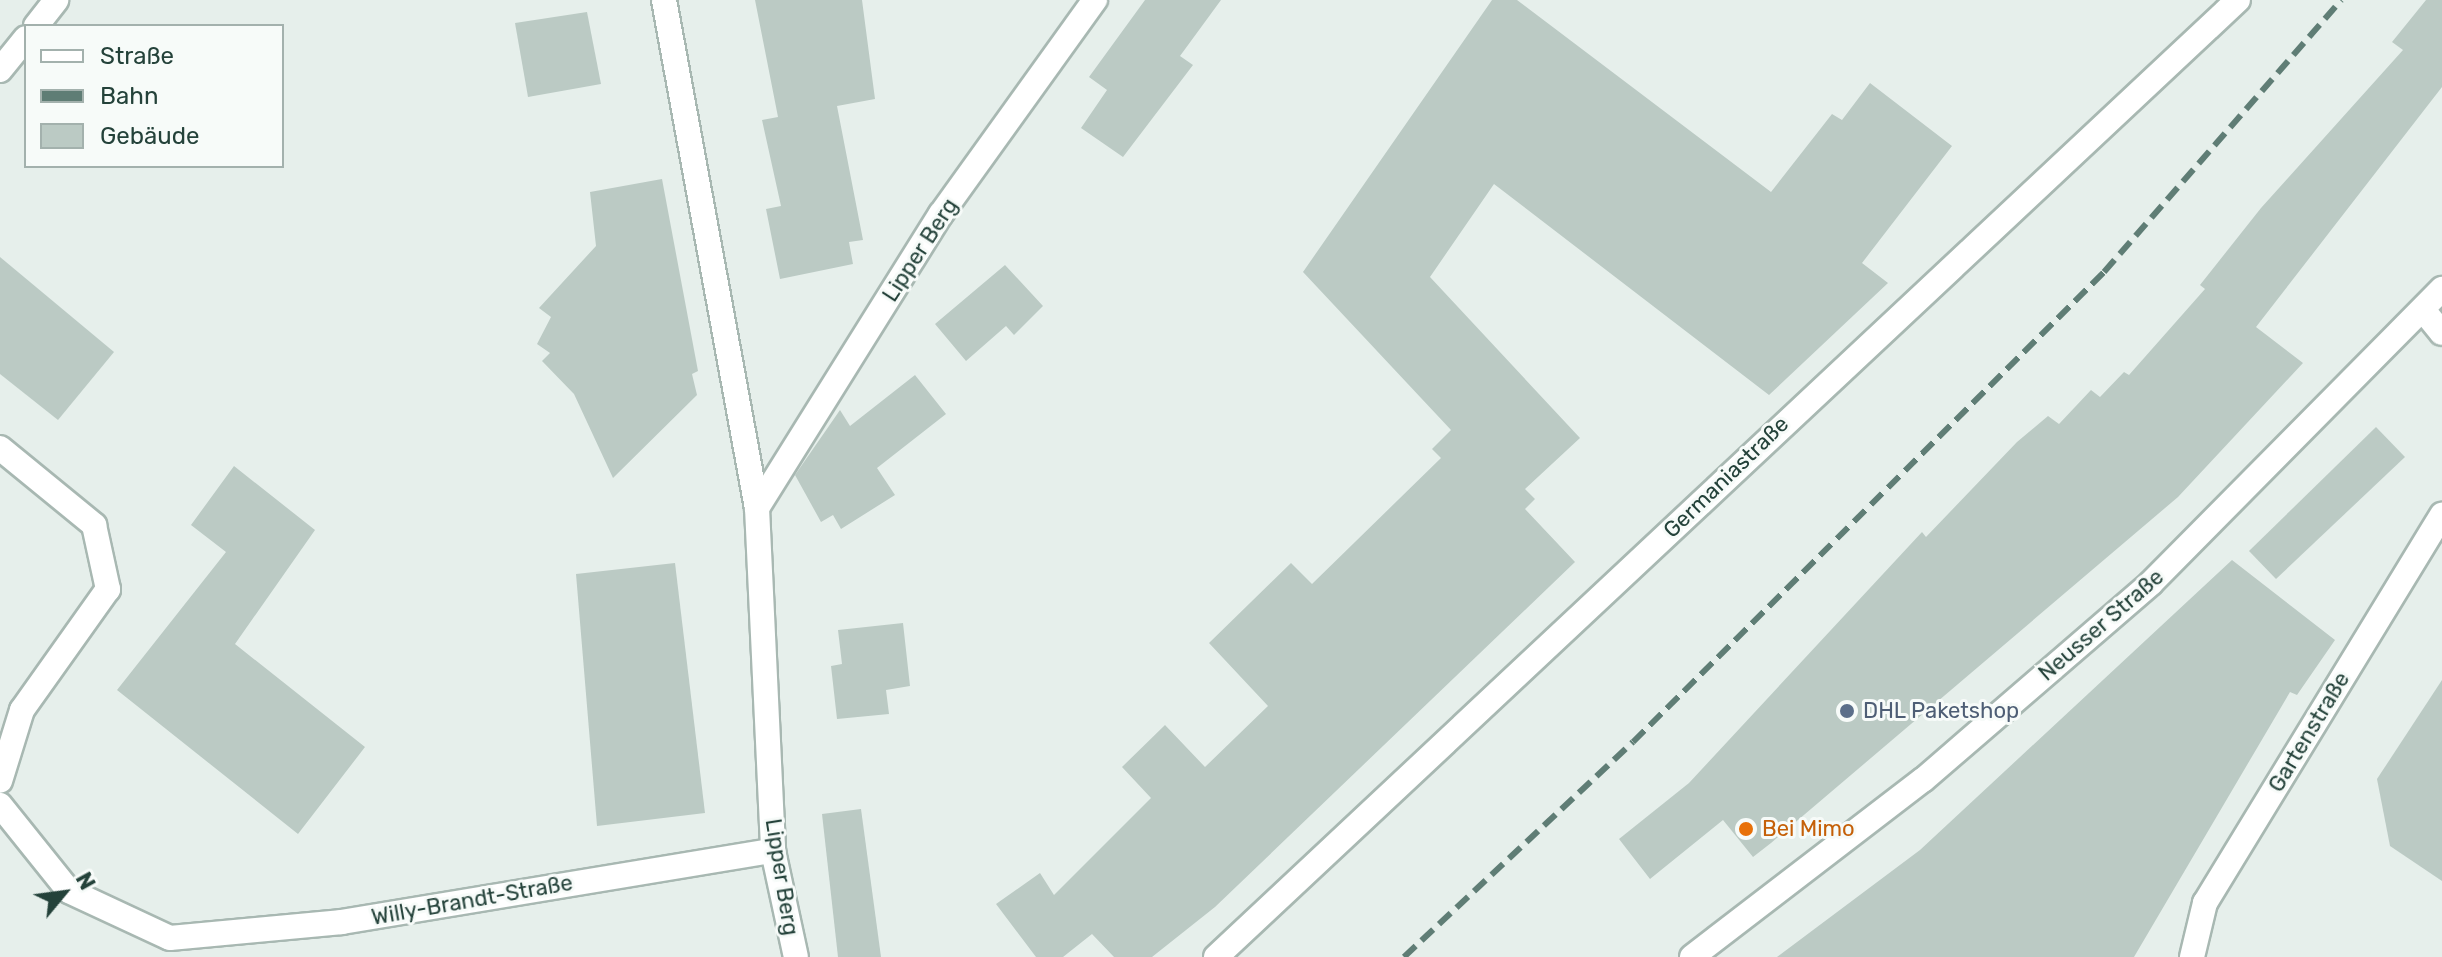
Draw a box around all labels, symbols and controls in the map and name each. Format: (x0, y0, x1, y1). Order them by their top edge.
legend (24, 24, 284, 168)
text: Straße (100, 42, 174, 70)
text: Bahn (100, 82, 158, 110)
text: Gebäude (100, 122, 199, 150)
street label: Lipper Berg (877, 193, 963, 307)
street label: Germaniastraße (1658, 411, 1794, 543)
street label: Neusser Straße (2033, 563, 2169, 687)
street label: Gartenstraße (2263, 667, 2355, 797)
place label: DHL Paketshop (1863, 698, 2020, 724)
marker: DHL Paketshop (1838, 702, 1856, 720)
place label: Bei Mimo (1762, 816, 1855, 842)
street label: Lipper Berg (760, 817, 804, 937)
marker: Bei Mimo (1737, 820, 1755, 838)
north arrow (24, 853, 104, 933)
text: N (70, 868, 101, 895)
street label: Willy-Brandt-Straße (369, 869, 575, 931)

